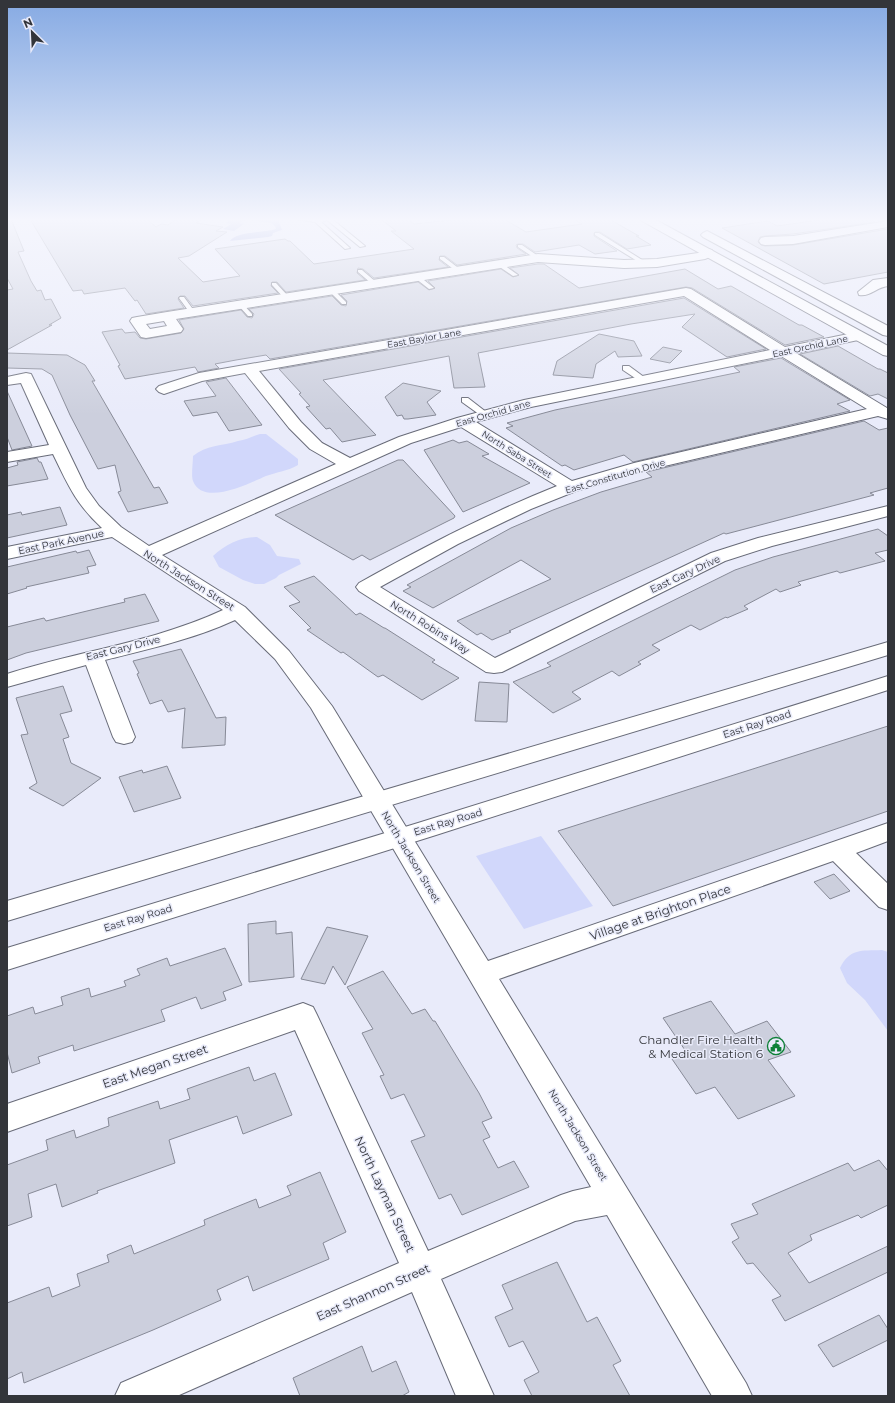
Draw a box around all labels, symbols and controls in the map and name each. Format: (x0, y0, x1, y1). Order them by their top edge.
north arrow (12, 12, 52, 52)
text: N (21, 15, 35, 31)
street label: East Baylor Lane (386, 326, 462, 350)
street label: East Orchid Lane (771, 333, 849, 359)
street label: East Orchid Lane (455, 397, 532, 429)
street label: North Saba Street (480, 428, 554, 480)
street label: East Constitution Drive (564, 456, 667, 496)
street label: East Park Avenue (17, 527, 105, 557)
street label: North Jackson Street (141, 547, 237, 613)
street label: East Gary Drive (648, 552, 722, 596)
street label: North Robins Way (388, 597, 472, 657)
street label: East Gary Drive (85, 633, 161, 663)
street label: East Ray Road (721, 707, 793, 741)
street label: East Ray Road (412, 805, 484, 839)
street label: North Jackson Street (378, 809, 444, 905)
street label: Village at Brighton Place (587, 881, 733, 943)
street label: East Ray Road (102, 901, 174, 935)
place label: Chandler Fire Health & Medical Station 6 (639, 1032, 763, 1061)
public building icon: Chandler Fire Health & Medical Station 6 (766, 1036, 786, 1056)
street label: East Megan Street (100, 1041, 210, 1091)
street label: North Jackson Street (545, 1087, 611, 1183)
street label: North Layman Street (352, 1134, 419, 1254)
street label: East Shannon Street (314, 1260, 432, 1324)

